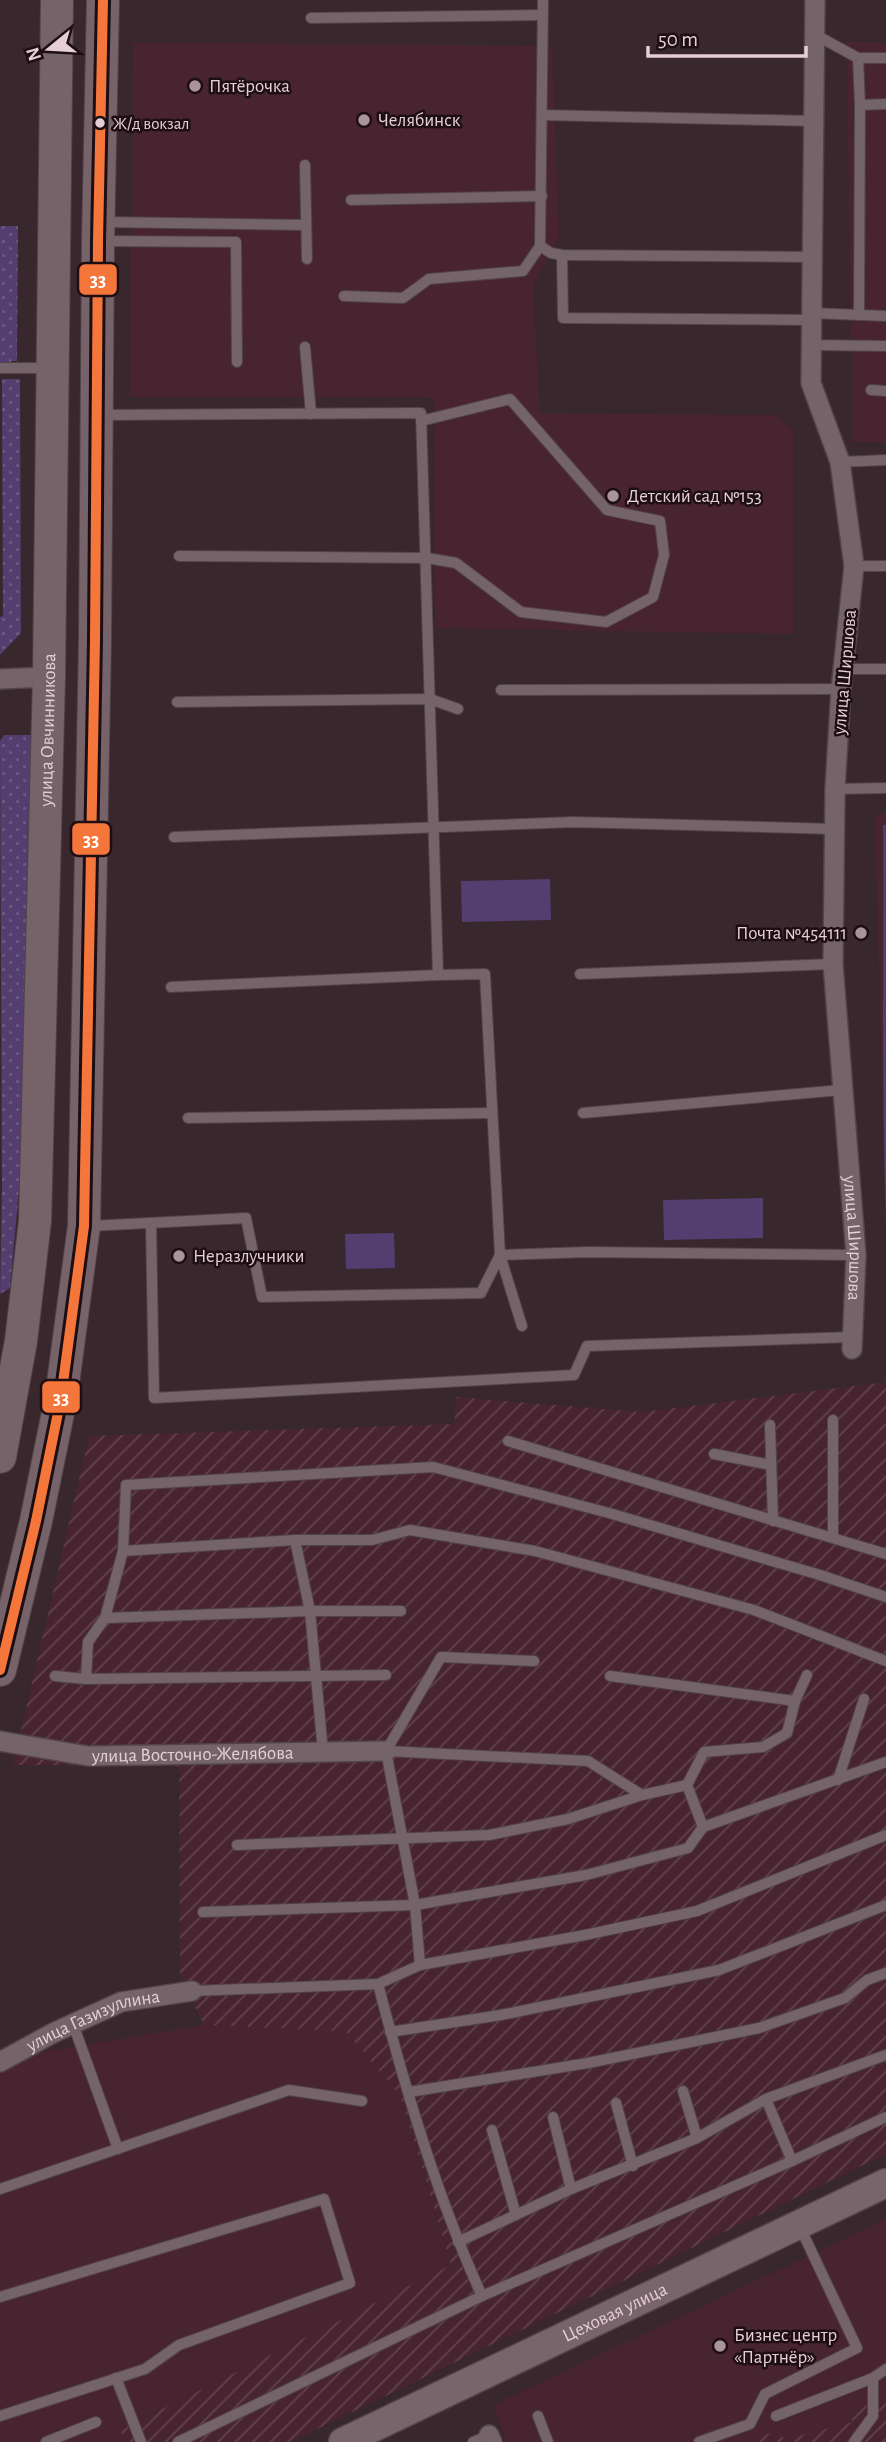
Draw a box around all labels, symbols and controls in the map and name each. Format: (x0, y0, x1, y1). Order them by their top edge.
north arrow (14, 14, 84, 84)
scale bar (648, 14, 806, 58)
text: 50 m (658, 29, 698, 50)
text: N (23, 45, 45, 63)
place label: Пятёрочка (209, 77, 290, 96)
marker: Пятёрочка (187, 78, 203, 94)
place label: Челябинск (378, 111, 461, 130)
marker: Челябинск (356, 112, 372, 128)
place label: Ж/д вокзал (113, 115, 190, 132)
marker: Ж/д вокзал (93, 116, 107, 130)
line badge: 33 (78, 263, 118, 296)
text: 33 (90, 271, 106, 290)
place label: Детский сад №153 (627, 487, 762, 506)
marker: Детский сад №153 (605, 488, 621, 504)
street label: улица Ширшова (830, 608, 860, 736)
street label: улица Овчинникова (36, 653, 59, 808)
line badge: 33 (71, 822, 111, 856)
text: 33 (83, 831, 99, 850)
place label: Почта №454111 (736, 924, 847, 943)
marker: Почта №454111 (853, 925, 869, 941)
street label: улица Ширшова (840, 1174, 866, 1301)
place label: Неразлучники (193, 1247, 305, 1266)
marker: Неразлучники (171, 1248, 187, 1264)
line badge: 33 (41, 1380, 81, 1414)
text: 33 (53, 1389, 69, 1408)
street label: улица Восточно-Желябова (91, 1743, 294, 1765)
street label: улица Газизуллина (22, 1987, 161, 2056)
street label: Цеховая улица (559, 2279, 670, 2345)
place label: Бизнес центр «Партнёр» (734, 2326, 837, 2367)
marker: Бизнес центр «Партнёр» (712, 2338, 728, 2354)

